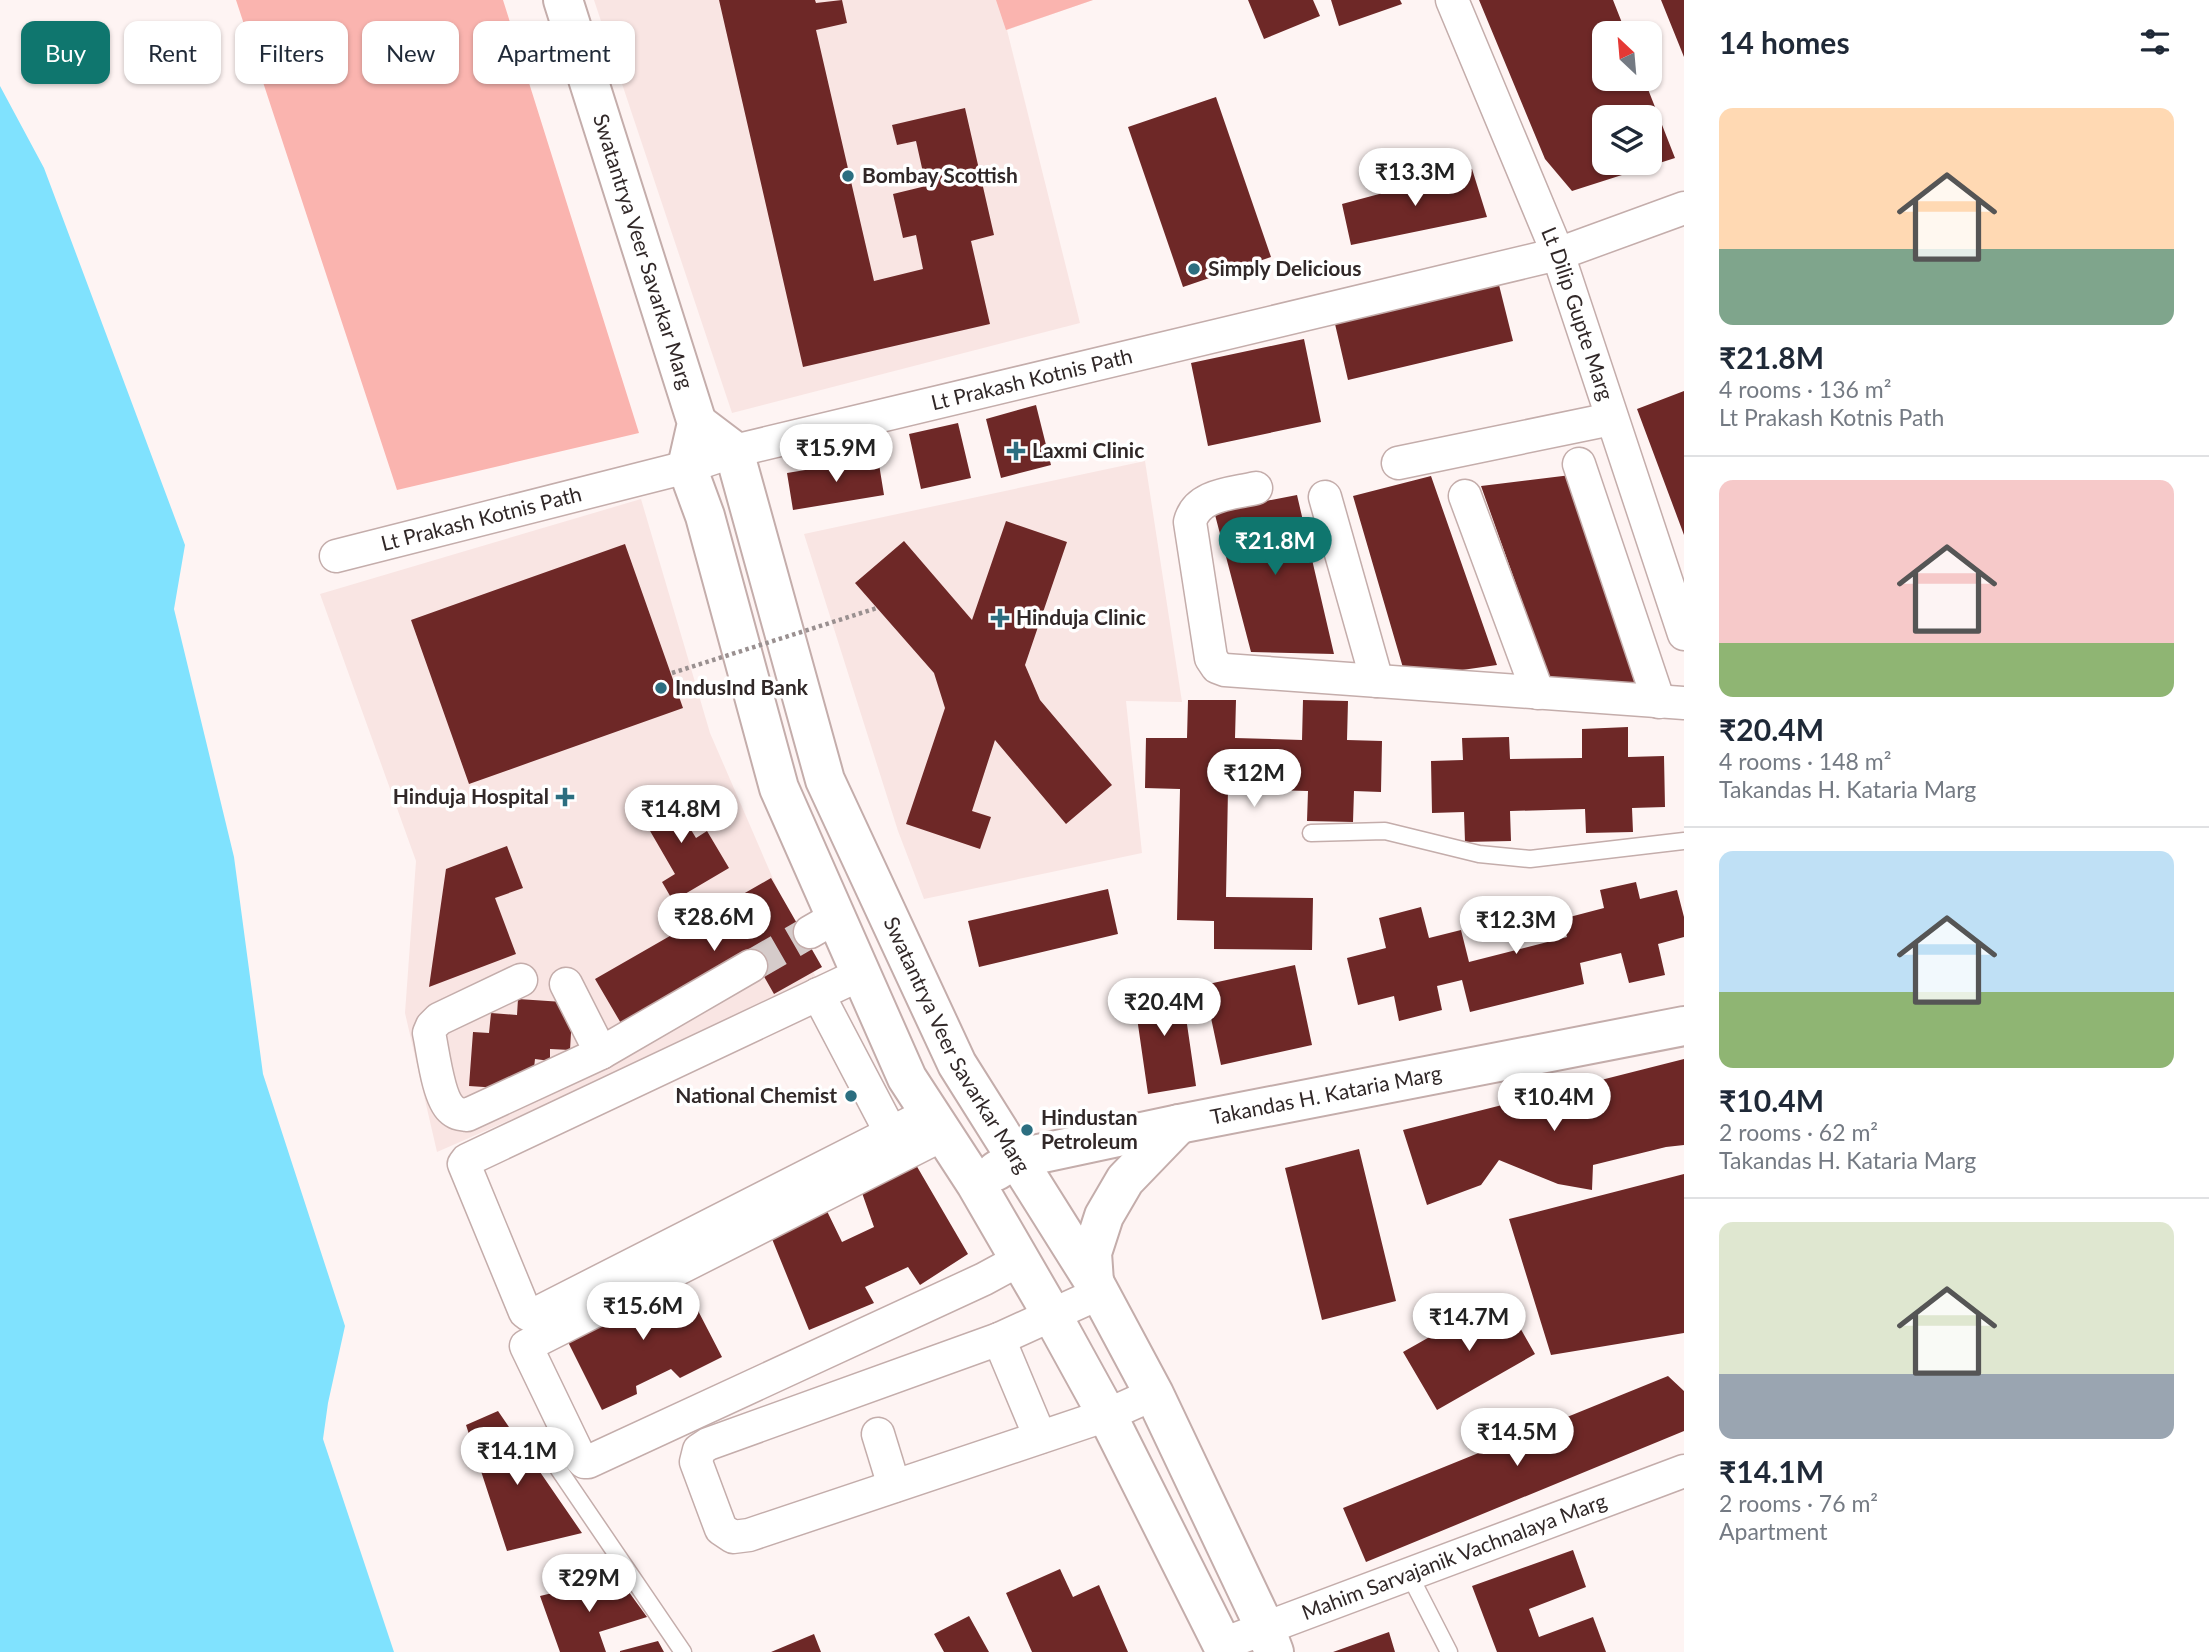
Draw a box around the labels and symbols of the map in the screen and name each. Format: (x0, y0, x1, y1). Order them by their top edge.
north arrow (1592, 21, 1662, 91)
street label: Swatantrya Veer Savarkar Marg (589, 110, 699, 392)
pin: ₹13.3M (1358, 148, 1472, 208)
place label: Bombay Scottish (862, 162, 1018, 187)
marker: Bombay Scottish (840, 168, 856, 184)
street label: Lt Dilip Gupte Marg (1537, 223, 1620, 403)
place label: Simply Delicious (1208, 255, 1361, 280)
marker: Simply Delicious (1186, 261, 1202, 277)
street label: Lt Prakash Kotnis Path (928, 342, 1135, 414)
pin: ₹15.9M (779, 424, 893, 484)
place label: Laxmi Clinic (1032, 437, 1144, 462)
marker: Laxmi Clinic (1006, 441, 1026, 461)
street label: Lt Prakash Kotnis Path (378, 480, 584, 555)
pin: ₹21.8M (1218, 518, 1332, 577)
place label: Hinduja Clinic (1016, 604, 1146, 629)
marker: Hinduja Clinic (990, 608, 1010, 628)
place label: IndusInd Bank (675, 674, 809, 699)
marker: IndusInd Bank (653, 680, 669, 696)
pin: ₹12M (1213, 750, 1295, 809)
place label: Hinduja Hospital (393, 783, 549, 808)
pin: ₹14.8M (624, 786, 738, 845)
marker: Hinduja Hospital (555, 787, 575, 807)
pin: ₹28.6M (657, 894, 771, 953)
pin: ₹12.3M (1459, 897, 1573, 956)
street label: Swatantrya Veer Savarkar Marg (879, 912, 1036, 1177)
pin: ₹20.4M (1107, 978, 1221, 1038)
street label: Takandas H. Kataria Marg (1208, 1059, 1444, 1129)
pin: ₹10.4M (1497, 1074, 1611, 1133)
place label: National Chemist (675, 1082, 837, 1107)
marker: National Chemist (843, 1088, 859, 1104)
place label: Hindustan Petroleum (1041, 1104, 1138, 1153)
marker: Hindustan Petroleum (1019, 1122, 1035, 1138)
pin: ₹15.6M (586, 1282, 700, 1342)
pin: ₹14.7M (1412, 1294, 1526, 1353)
pin: ₹14.5M (1460, 1408, 1574, 1468)
pin: ₹14.1M (460, 1428, 574, 1487)
street label: Mahim Sarvajanik Vachnalaya Marg (1298, 1487, 1610, 1624)
pin: ₹29M (548, 1554, 630, 1614)

